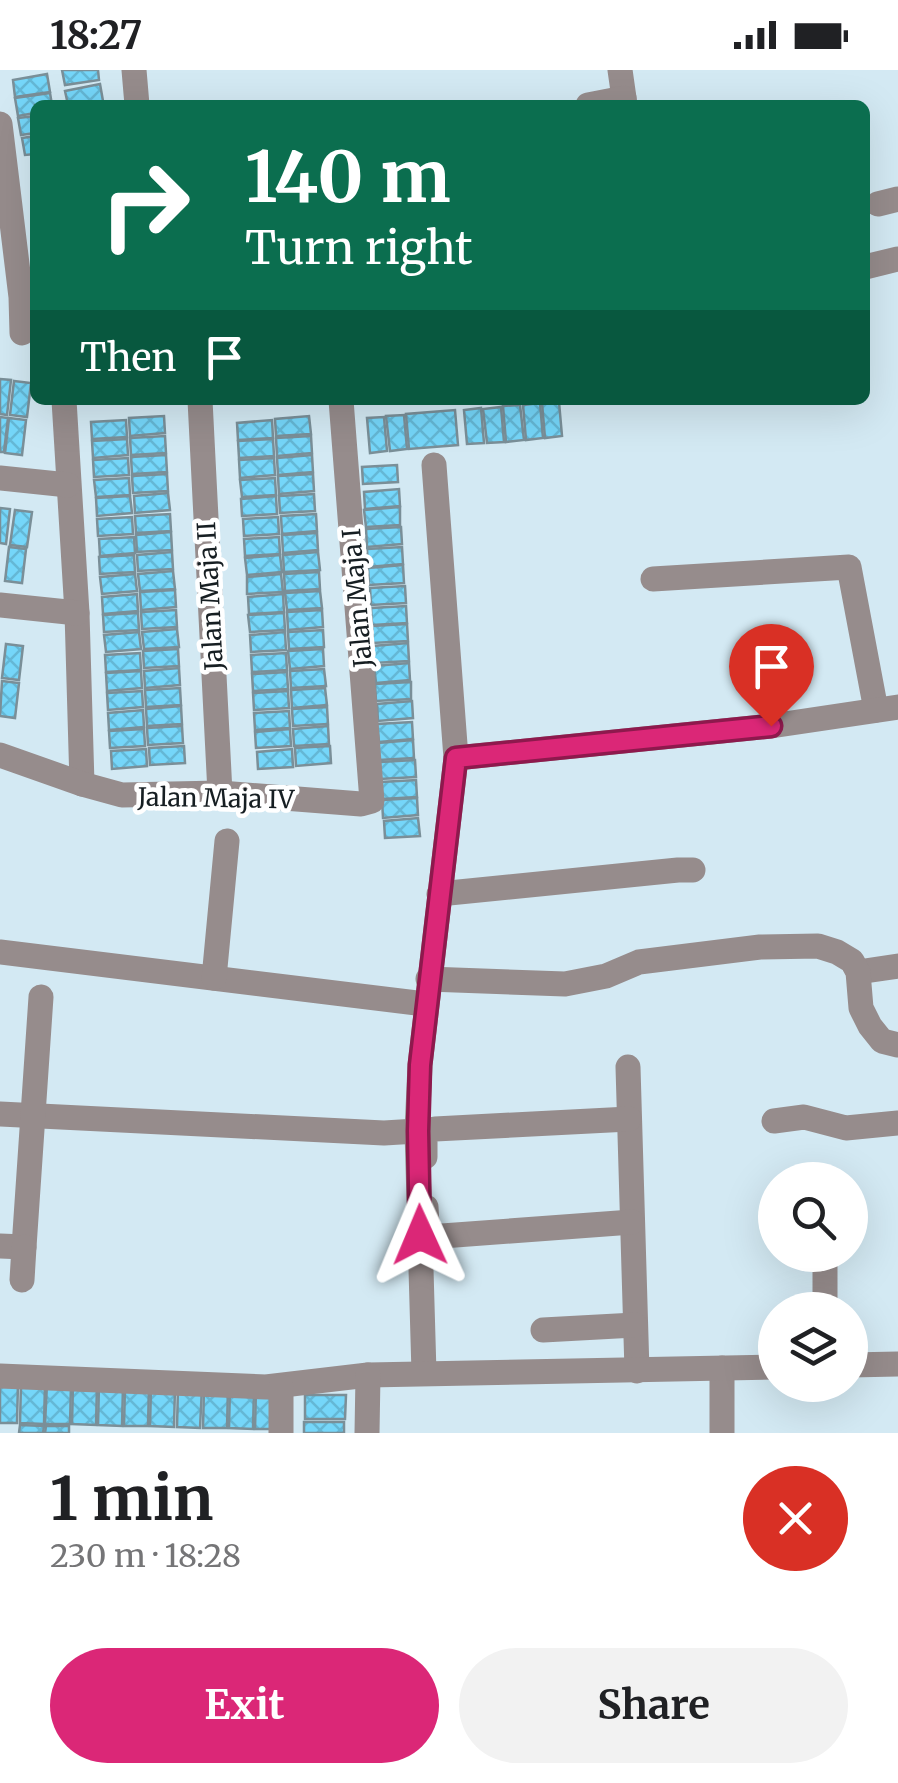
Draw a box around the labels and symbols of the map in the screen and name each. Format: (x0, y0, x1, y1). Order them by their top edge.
street label: Jalan Maja II (190, 521, 230, 672)
street label: Jalan Maja I (335, 527, 379, 670)
pin (729, 624, 814, 727)
street label: Jalan Maja IV (136, 781, 296, 815)
position arrow (368, 1183, 472, 1287)

